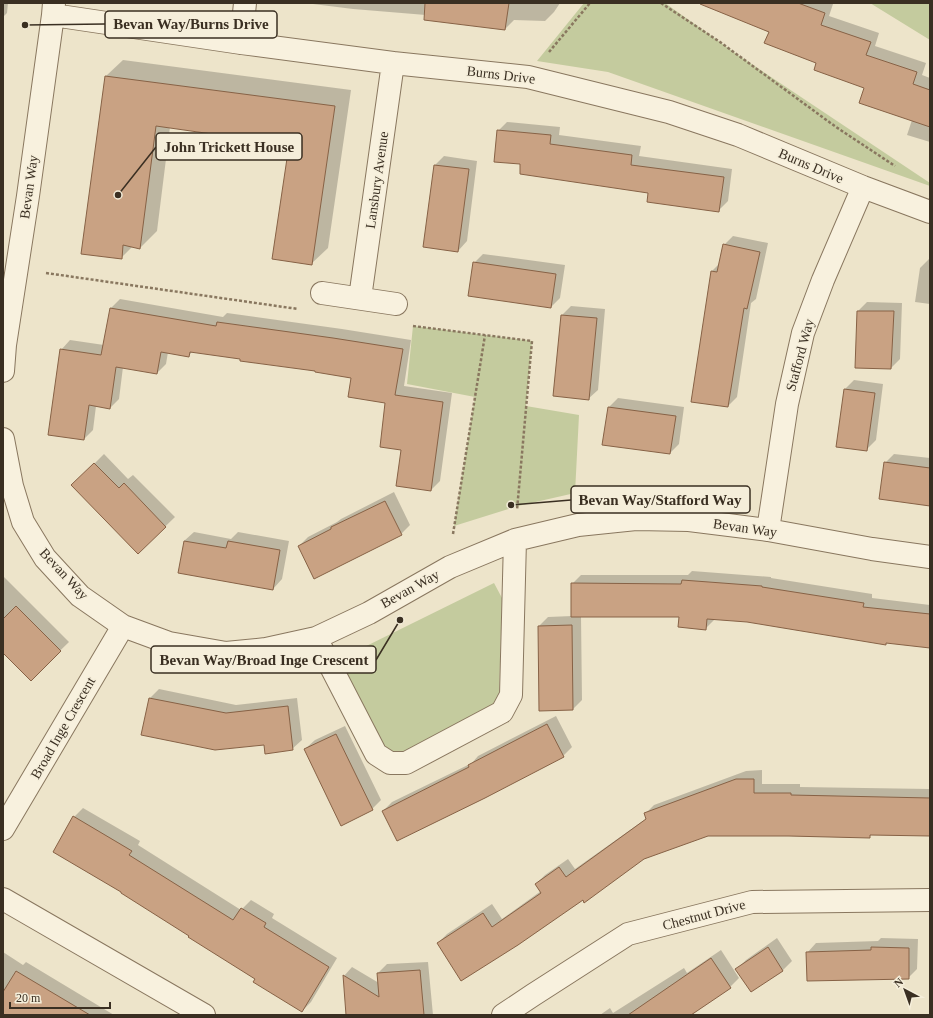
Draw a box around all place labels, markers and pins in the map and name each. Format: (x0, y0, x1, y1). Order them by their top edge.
callout: Bevan Way/Burns Drive (105, 11, 277, 38)
callout: John Trickett House (156, 133, 302, 160)
callout: Bevan Way/Stafford Way (571, 486, 750, 513)
callout: Bevan Way/Broad Inge Crescent (151, 646, 376, 673)

